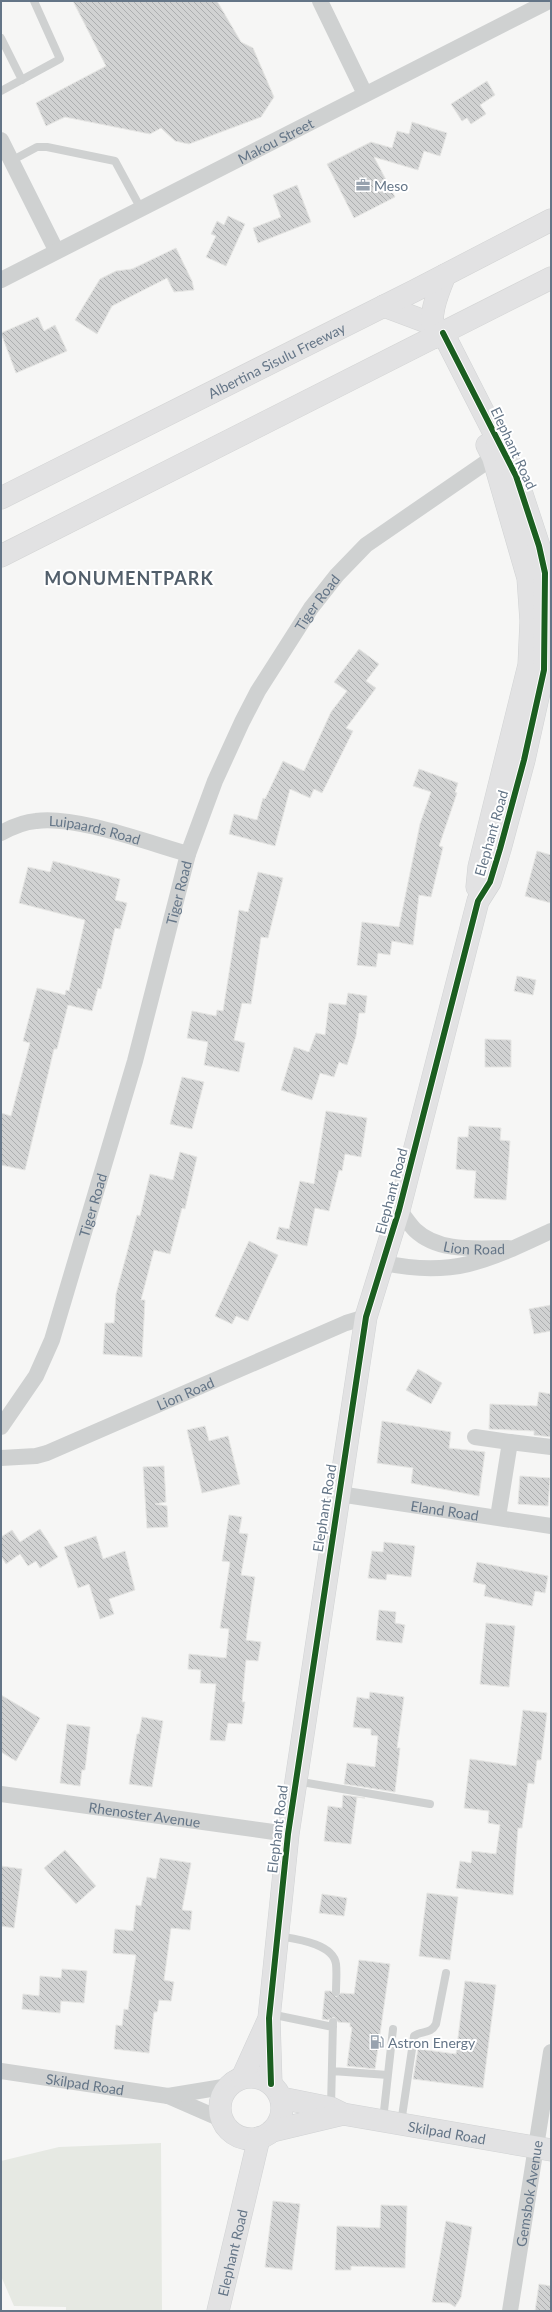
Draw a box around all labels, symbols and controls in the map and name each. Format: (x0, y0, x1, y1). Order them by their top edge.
street label: Makou Street (235, 114, 316, 167)
office icon: Meso (355, 177, 371, 193)
place label: Meso (374, 177, 408, 194)
street label: Albertina Sisulu Freeway (205, 318, 349, 402)
street label: Elephant Road (488, 404, 540, 492)
district label: MONUMENTPARK (44, 567, 214, 589)
street label: Tiger Road (290, 571, 343, 634)
street label: Elephant Road (471, 788, 511, 878)
street label: Luipaards Road (49, 812, 143, 847)
street label: Tiger Road (162, 859, 194, 927)
street label: Elephant Road (371, 1146, 411, 1236)
street label: Tiger Road (75, 1171, 110, 1239)
street label: Lion Road (442, 1237, 505, 1257)
street label: Lion Road (154, 1373, 216, 1413)
street label: Elephant Road (309, 1463, 339, 1553)
street label: Eland Road (410, 1496, 480, 1523)
street label: Elephant Road (263, 1784, 291, 1874)
street label: Rhenoster Avenue (88, 1798, 201, 1830)
fuel station icon: Astron Energy (369, 2034, 385, 2050)
place label: Astron Energy (388, 2034, 476, 2051)
street label: Skilpad Road (45, 2069, 125, 2098)
street label: Skilpad Road (407, 2117, 487, 2147)
street label: Gemsbok Avenue (512, 2139, 545, 2248)
street label: Elephant Road (213, 2207, 250, 2298)

